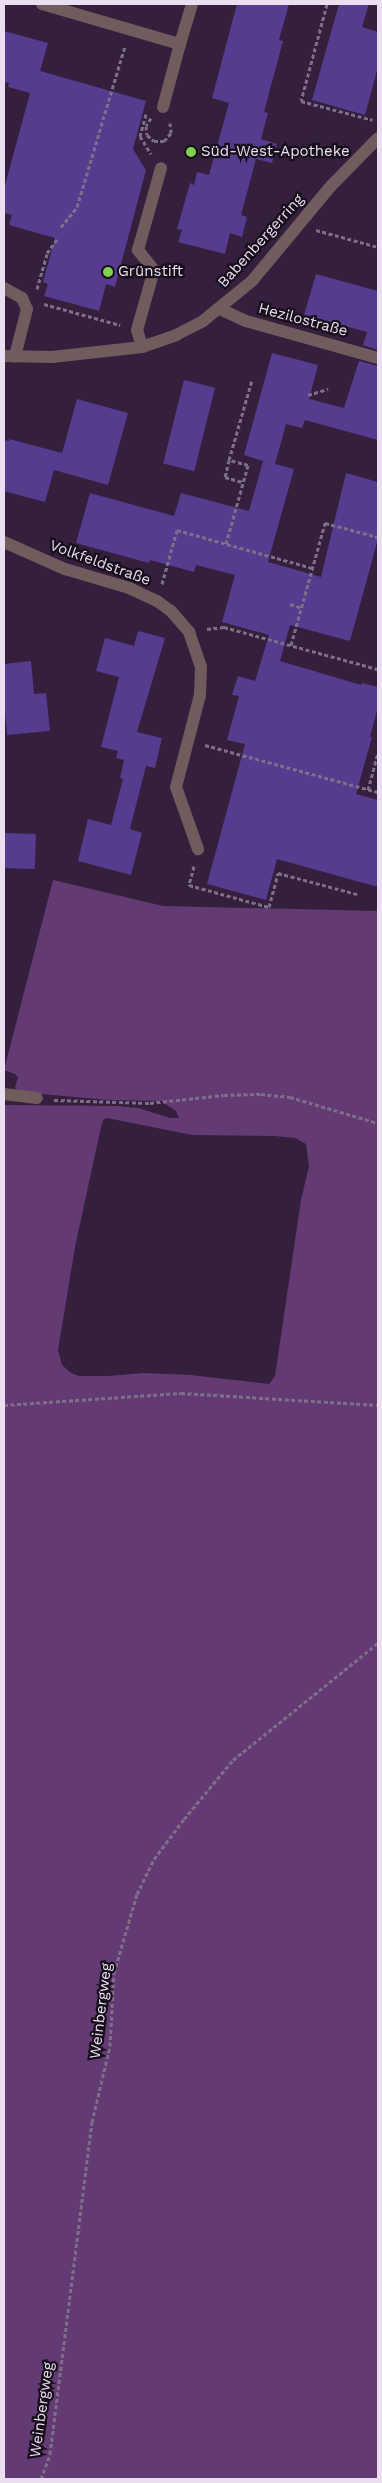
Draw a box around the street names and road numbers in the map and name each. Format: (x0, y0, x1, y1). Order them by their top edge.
street label: Babenbergerring (214, 191, 308, 291)
street label: Hezilostraße (256, 299, 350, 341)
street label: Volkfeldstraße (47, 536, 153, 590)
street label: Weinbergweg (86, 1962, 116, 2060)
street label: Weinbergweg (26, 2361, 58, 2459)

